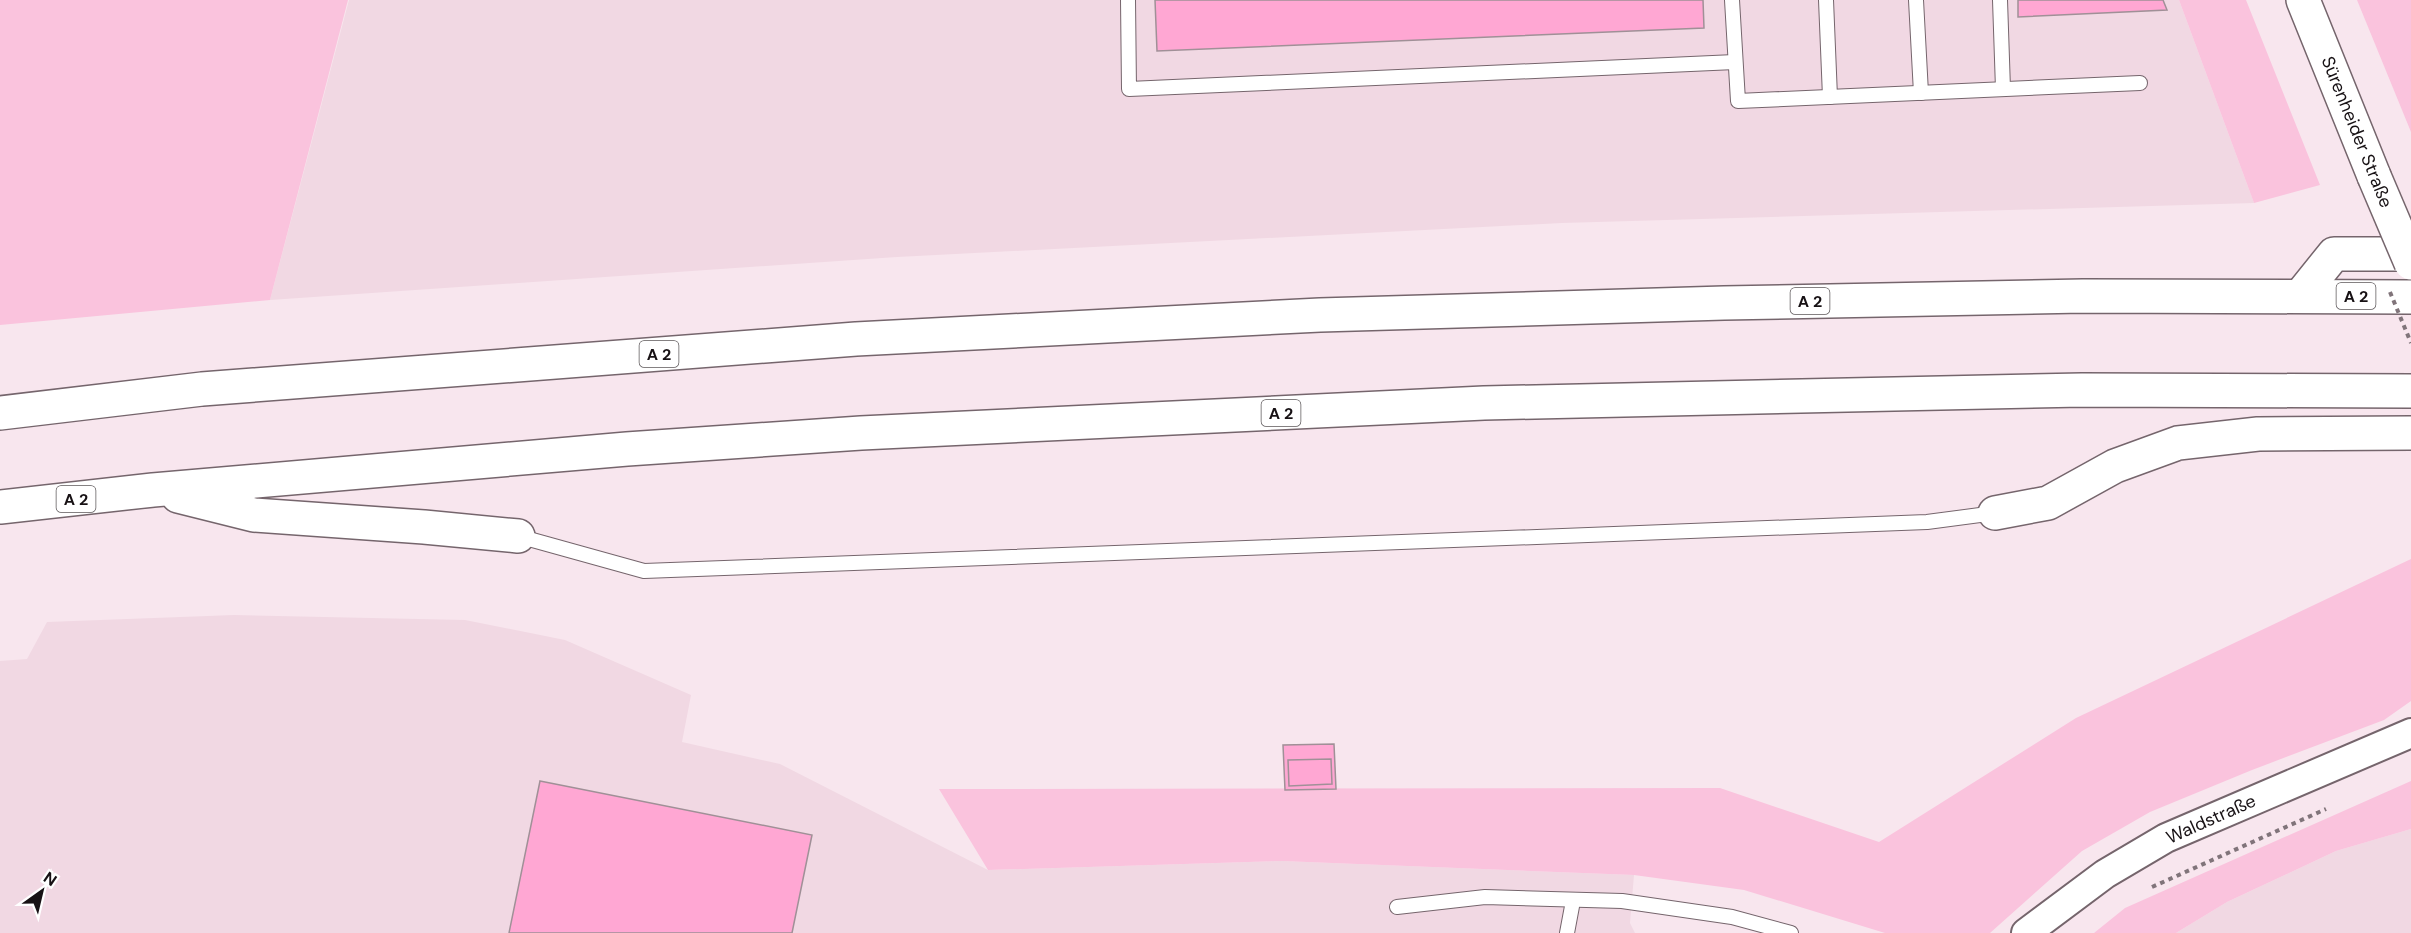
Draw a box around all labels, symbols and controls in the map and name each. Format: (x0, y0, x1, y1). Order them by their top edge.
street label: Sürenheider Straße (2316, 53, 2398, 211)
road number: A 2 (2336, 283, 2376, 309)
road number: A 2 (1790, 288, 1830, 314)
road number: A 2 (640, 341, 678, 367)
road number: A 2 (1262, 400, 1300, 426)
road number: A 2 (56, 486, 96, 512)
street label: Waldstraße (2162, 789, 2260, 849)
north arrow (12, 861, 72, 921)
text: N (39, 867, 61, 891)

